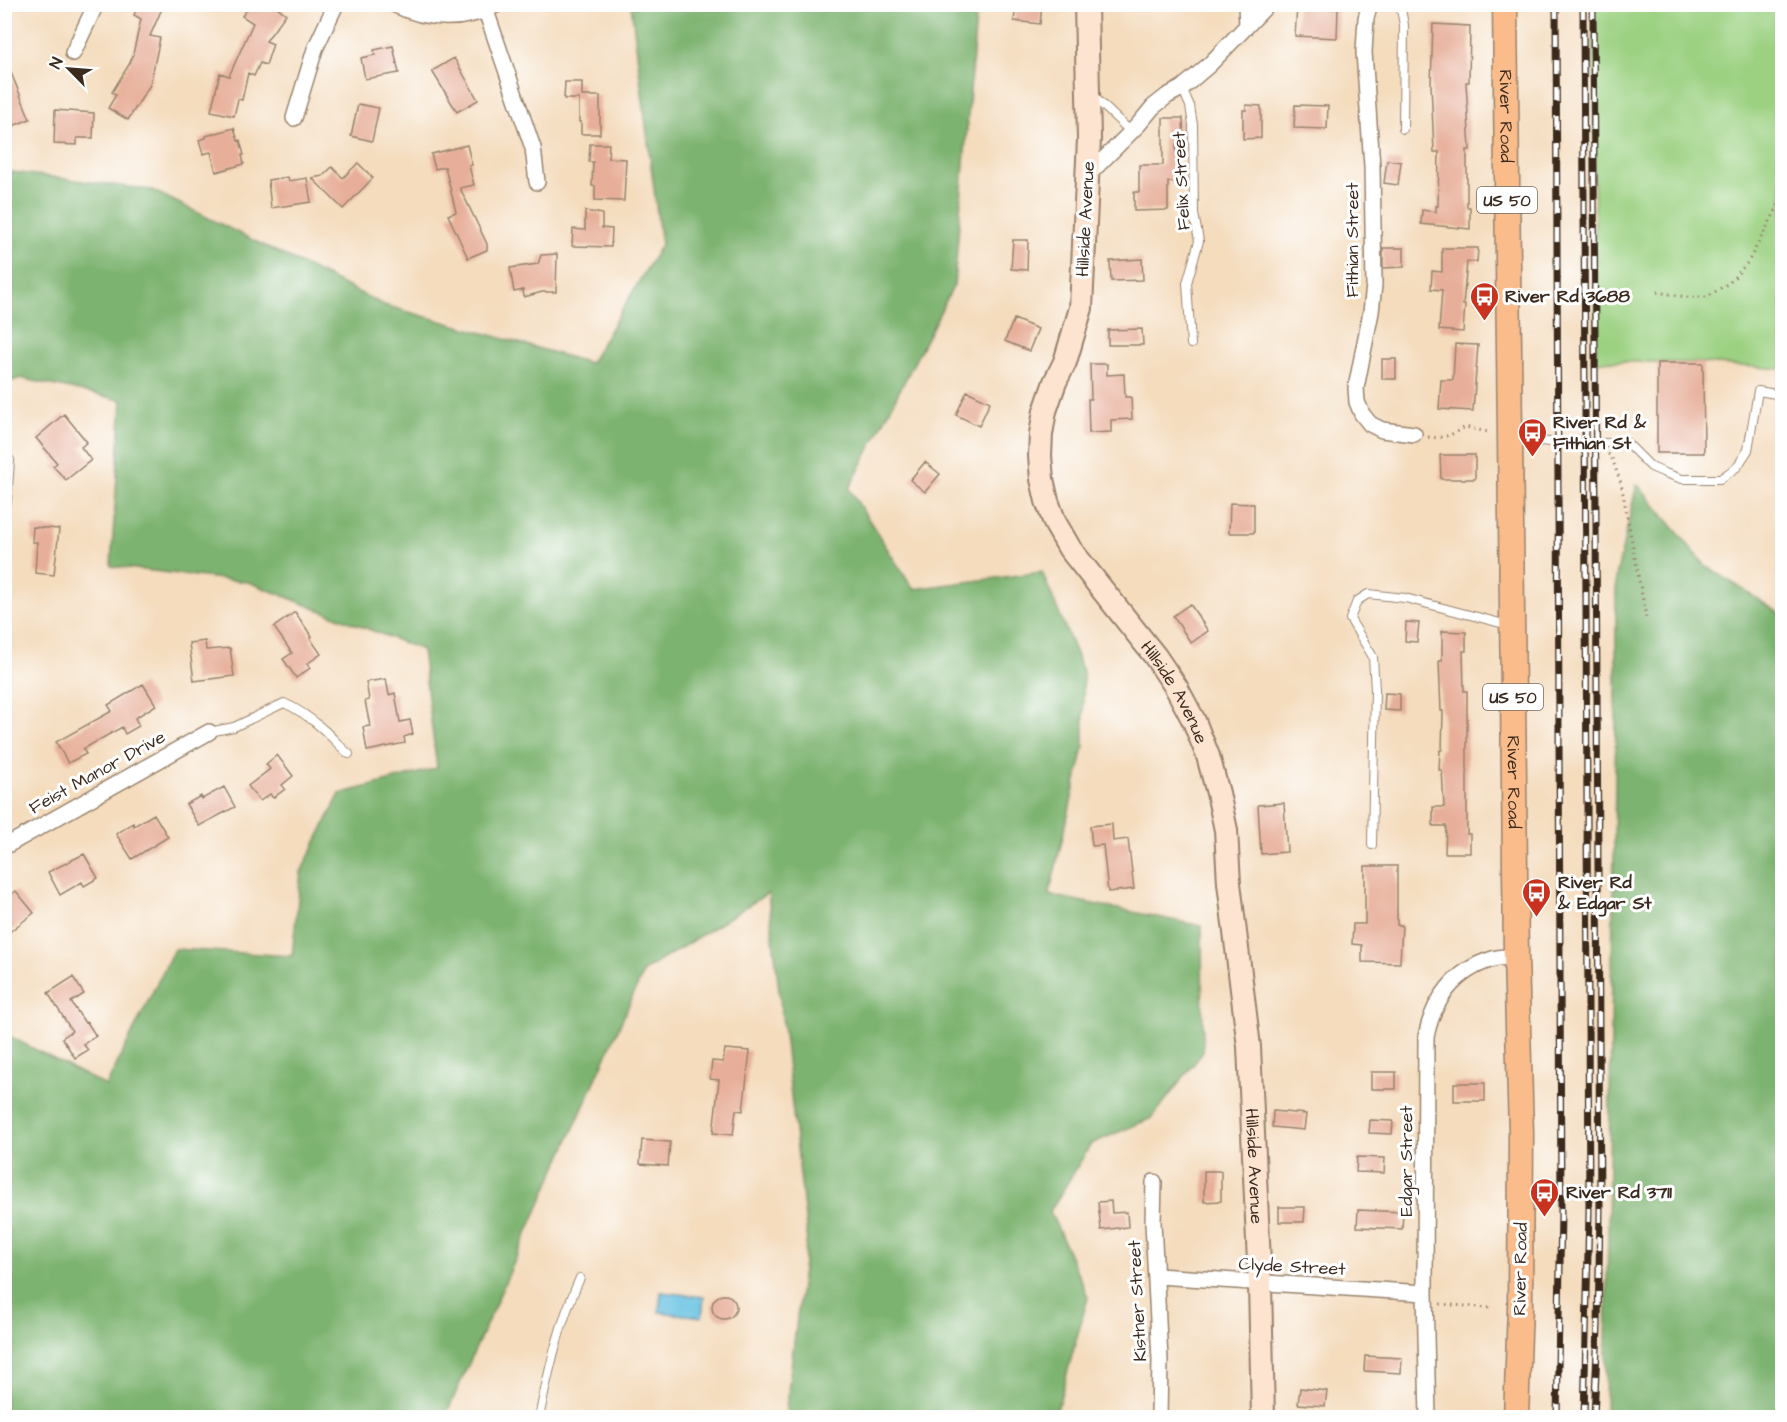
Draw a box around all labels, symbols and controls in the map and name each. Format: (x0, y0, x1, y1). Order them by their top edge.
north arrow (39, 39, 99, 99)
text: N (44, 54, 68, 72)
street label: River Road (1493, 69, 1519, 163)
street label: Felix Street (1166, 130, 1197, 231)
street label: Hillside Avenue (1070, 160, 1101, 277)
street label: Fithian Street (1340, 182, 1365, 298)
road number: US 50 (1477, 187, 1537, 213)
bus stop icon: River Rd 3688 (1468, 280, 1500, 322)
place label: River Rd 3688 (1505, 284, 1630, 309)
place label: River Rd & Fithian St (1553, 410, 1647, 456)
bus stop icon: River Rd & Fithian St (1516, 416, 1548, 458)
street label: Hillside Avenue (1135, 636, 1214, 748)
road number: US 50 (1483, 684, 1543, 710)
street label: Feist Manor Drive (25, 724, 170, 820)
street label: River Road (1500, 735, 1527, 829)
place label: River Rd & Edgar St (1557, 870, 1652, 917)
bus stop icon: River Rd & Edgar St (1521, 876, 1553, 918)
street label: Edgar Street (1394, 1105, 1420, 1217)
street label: Hillside Avenue (1239, 1108, 1269, 1225)
bus stop icon: River Rd 3711 (1529, 1176, 1561, 1218)
place label: River Rd 3711 (1566, 1180, 1673, 1205)
street label: River Road (1507, 1222, 1534, 1316)
street label: Kistner Street (1122, 1239, 1153, 1362)
street label: Clyde Street (1238, 1251, 1347, 1283)

